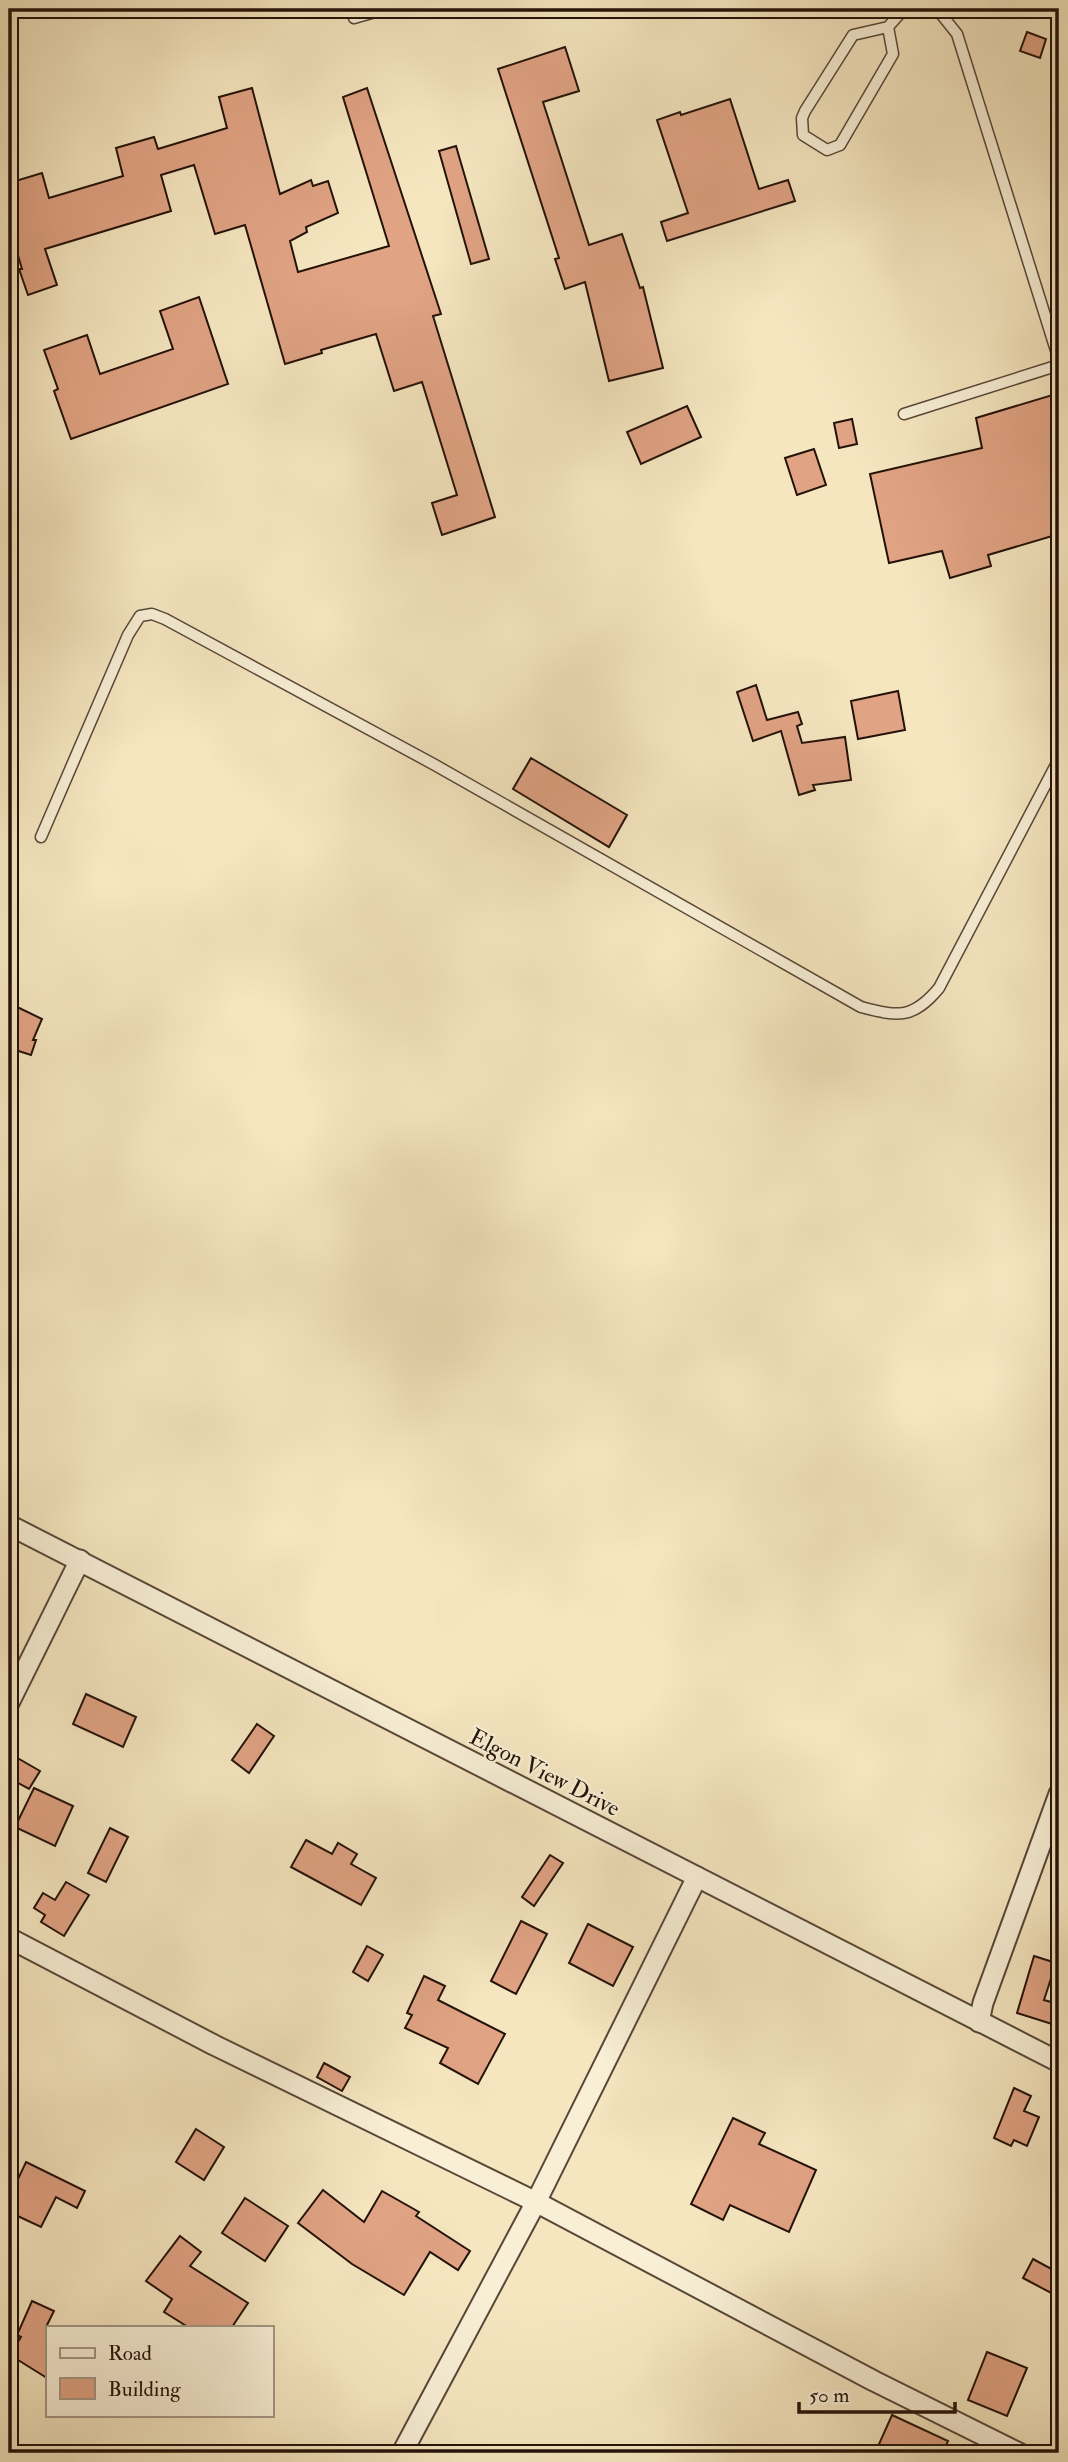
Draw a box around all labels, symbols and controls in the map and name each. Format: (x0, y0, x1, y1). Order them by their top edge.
street label: Elgon View Drive (465, 1722, 625, 1823)
legend (46, 2326, 273, 2416)
text: Road (108, 2340, 153, 2367)
scale bar (799, 2371, 954, 2415)
text: Building (108, 2376, 181, 2403)
text: 50 m (809, 2382, 850, 2409)

